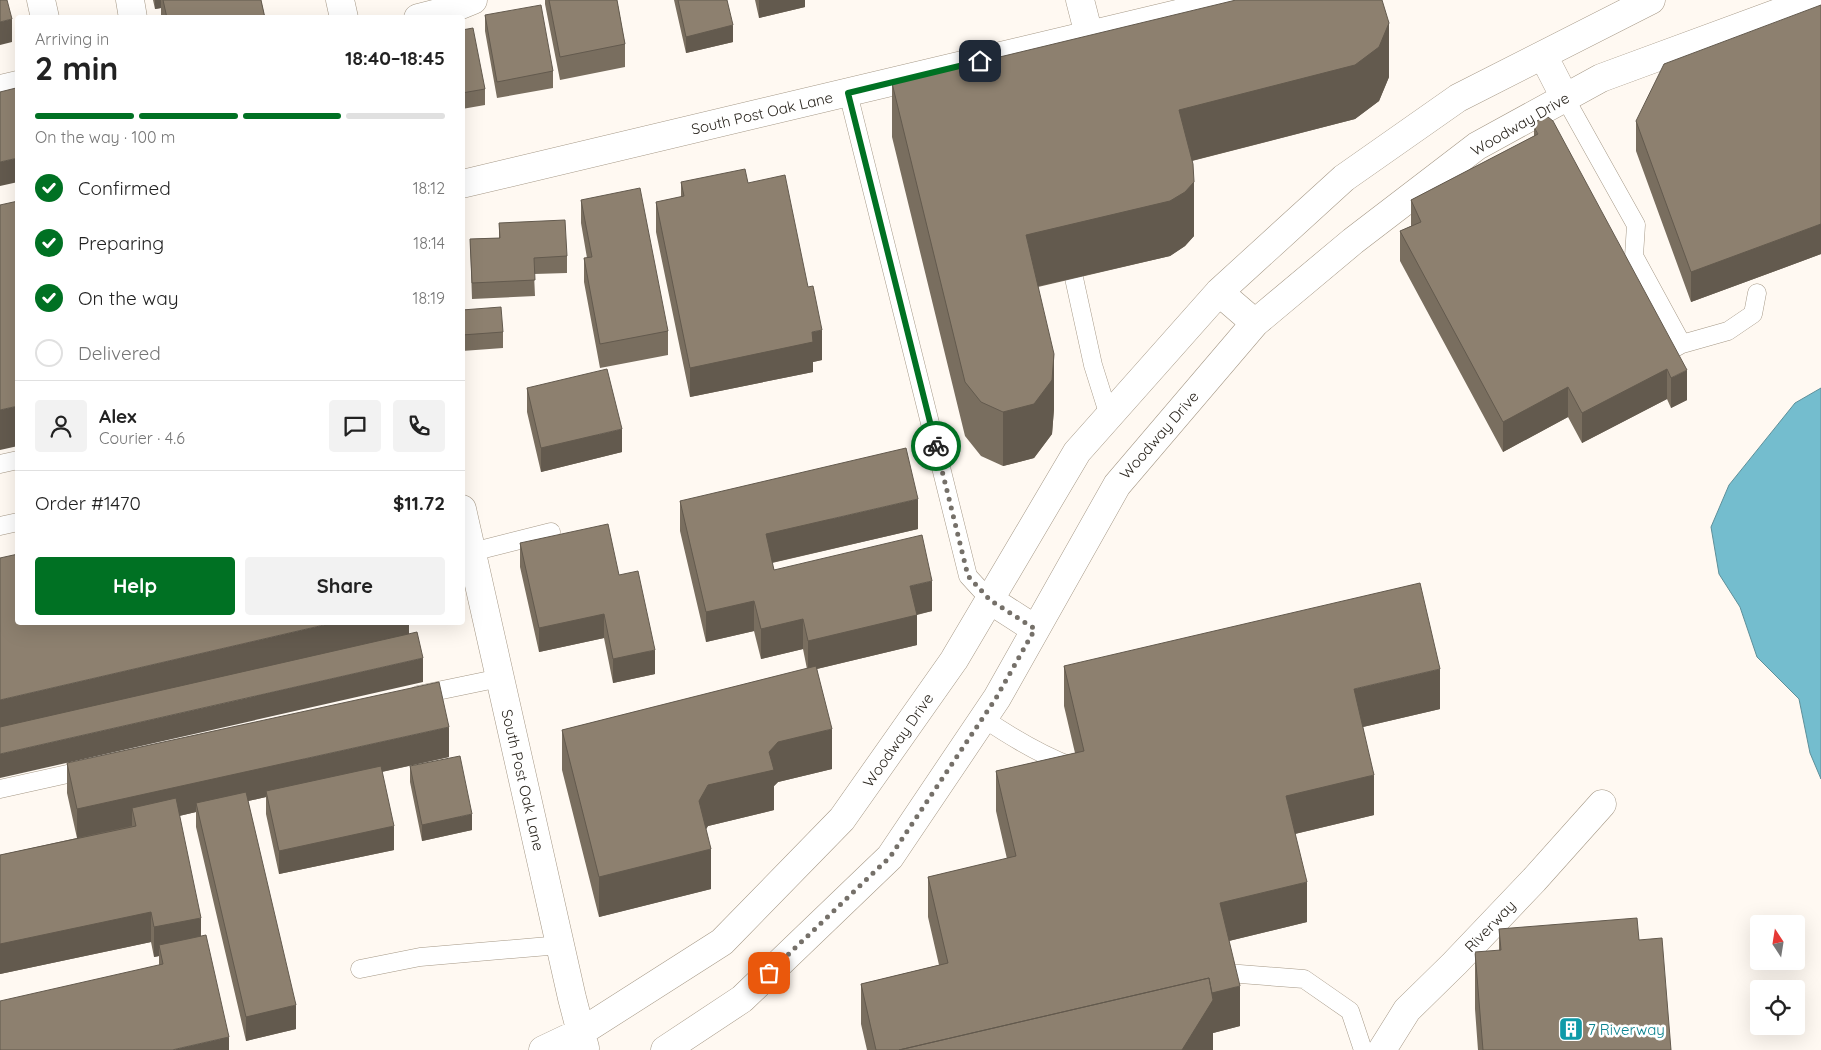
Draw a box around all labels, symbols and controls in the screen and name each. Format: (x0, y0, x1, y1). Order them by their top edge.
text: Arriving in (35, 29, 109, 49)
pin (959, 40, 1001, 82)
text: 18:40–18:45 (345, 46, 445, 70)
icon: home (966, 47, 994, 75)
text: 2 min (35, 48, 118, 88)
street label: South Post Oak Lane (689, 87, 835, 139)
street label: Woodway Drive (1467, 88, 1573, 160)
text: On the way · 100 m (35, 127, 175, 147)
icon: check (35, 174, 63, 202)
text: Confirmed (78, 176, 171, 200)
text: 18:12 (413, 178, 445, 198)
icon: check (35, 229, 63, 257)
text: Preparing (78, 231, 164, 255)
text: 18:14 (413, 233, 445, 253)
icon: check (35, 284, 63, 312)
text: On the way (78, 286, 179, 310)
text: 18:19 (413, 288, 445, 308)
text: Delivered (78, 341, 161, 365)
street label: Woodway Drive (1116, 387, 1202, 483)
button: person (35, 400, 87, 452)
button: chat (329, 400, 381, 452)
button: phone (393, 400, 445, 452)
text: Alex (99, 404, 137, 428)
courier (911, 421, 961, 471)
text: Courier · 4.6 (99, 428, 185, 448)
icon: bike (922, 432, 950, 460)
text: Order #1470 (35, 491, 141, 515)
text: $11.72 (393, 491, 445, 515)
button: Help (35, 557, 235, 615)
button: Share (245, 557, 445, 615)
street label: Woodway Drive (858, 689, 938, 791)
street label: South Post Oak Lane (497, 707, 549, 853)
street label: Riverway (1461, 896, 1519, 956)
north arrow (1750, 915, 1805, 970)
map controls (1750, 915, 1805, 1035)
pin (748, 952, 790, 994)
icon: bag (755, 959, 783, 987)
button: locate (1750, 980, 1805, 1035)
building icon: 7 Riverway (1558, 1016, 1584, 1042)
place label: 7 Riverway (1588, 1020, 1665, 1039)

